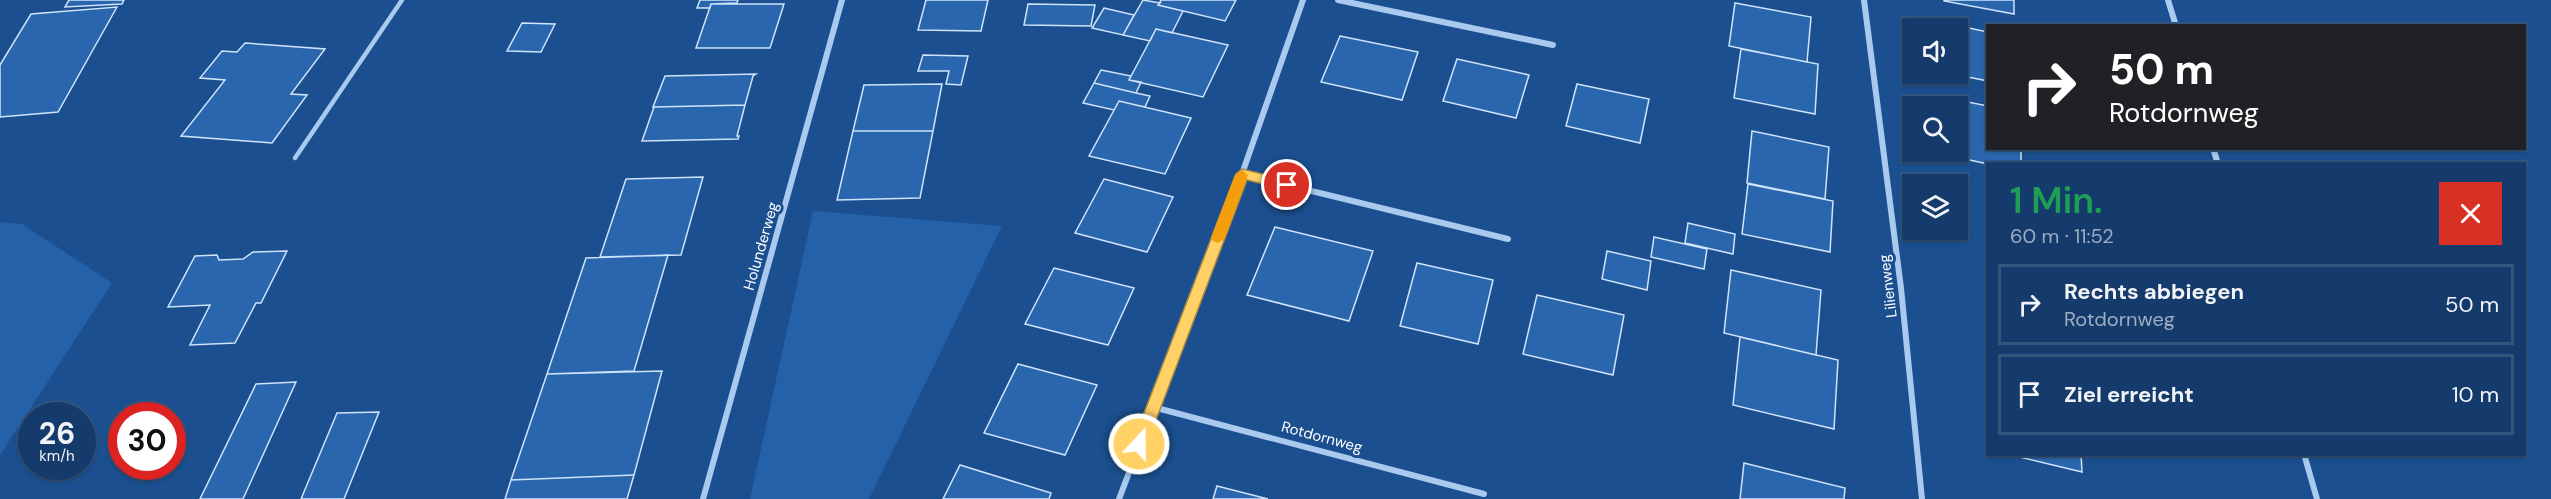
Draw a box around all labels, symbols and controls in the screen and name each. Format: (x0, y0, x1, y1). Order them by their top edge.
map controls (1902, 18, 1968, 240)
button: sound (1902, 18, 1968, 84)
text: 50 m (2109, 42, 2214, 97)
icon: right (2010, 48, 2088, 126)
text: Rotdornweg (2109, 95, 2259, 130)
button: search (1902, 96, 1968, 162)
pin (1261, 159, 1312, 210)
icon: arrive (1270, 168, 1303, 201)
button: layers (1902, 174, 1968, 240)
text: 1 Min. (2010, 177, 2102, 224)
button: close (2439, 182, 2502, 245)
street label: Holunderweg (739, 199, 783, 293)
text: 60 m · 11:52 (2010, 223, 2114, 249)
street label: Lilienweg (1874, 253, 1902, 319)
text: Rechts abbiegen (2064, 277, 2244, 306)
icon: right (2013, 288, 2046, 321)
text: 50 m (2445, 290, 2499, 319)
text: Rotdornweg (2064, 306, 2175, 332)
icon: arrive (2013, 378, 2046, 411)
text: Ziel erreicht (2064, 380, 2194, 409)
text: 10 m (2452, 380, 2499, 409)
speed limit sign: 30 (108, 402, 186, 480)
position arrow (1107, 412, 1171, 476)
text: 26 (39, 414, 75, 453)
street label: Rotdornweg (1279, 417, 1365, 457)
text: km/h (39, 446, 75, 466)

